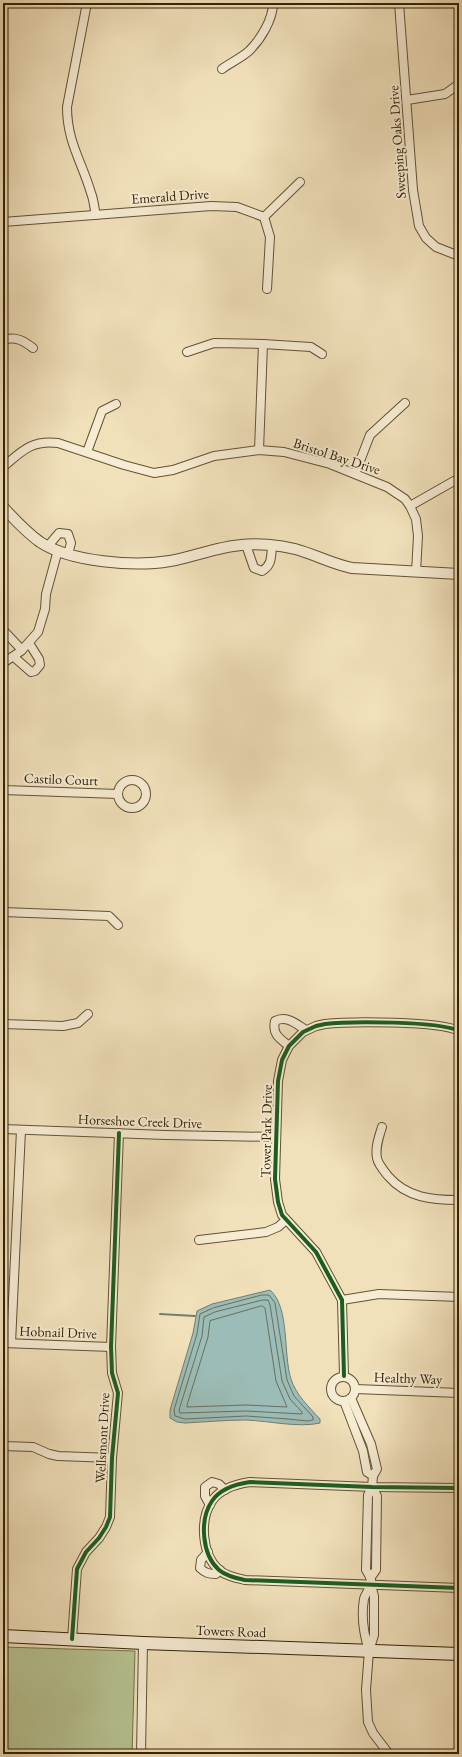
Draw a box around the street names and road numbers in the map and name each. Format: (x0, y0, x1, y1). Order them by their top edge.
street label: Sweeping Oaks Drive (384, 84, 410, 199)
street label: Emerald Drive (131, 184, 210, 208)
street label: Bristol Bay Drive (291, 433, 383, 479)
street label: Castilo Court (24, 769, 99, 789)
street label: Tower Park Drive (256, 1084, 276, 1178)
street label: Horseshoe Creek Drive (77, 1110, 203, 1132)
street label: Hobnail Drive (19, 1322, 98, 1342)
street label: Healthy Way (373, 1368, 444, 1388)
street label: Wellsmont Drive (91, 1392, 113, 1484)
street label: Towers Road (195, 1621, 268, 1641)

